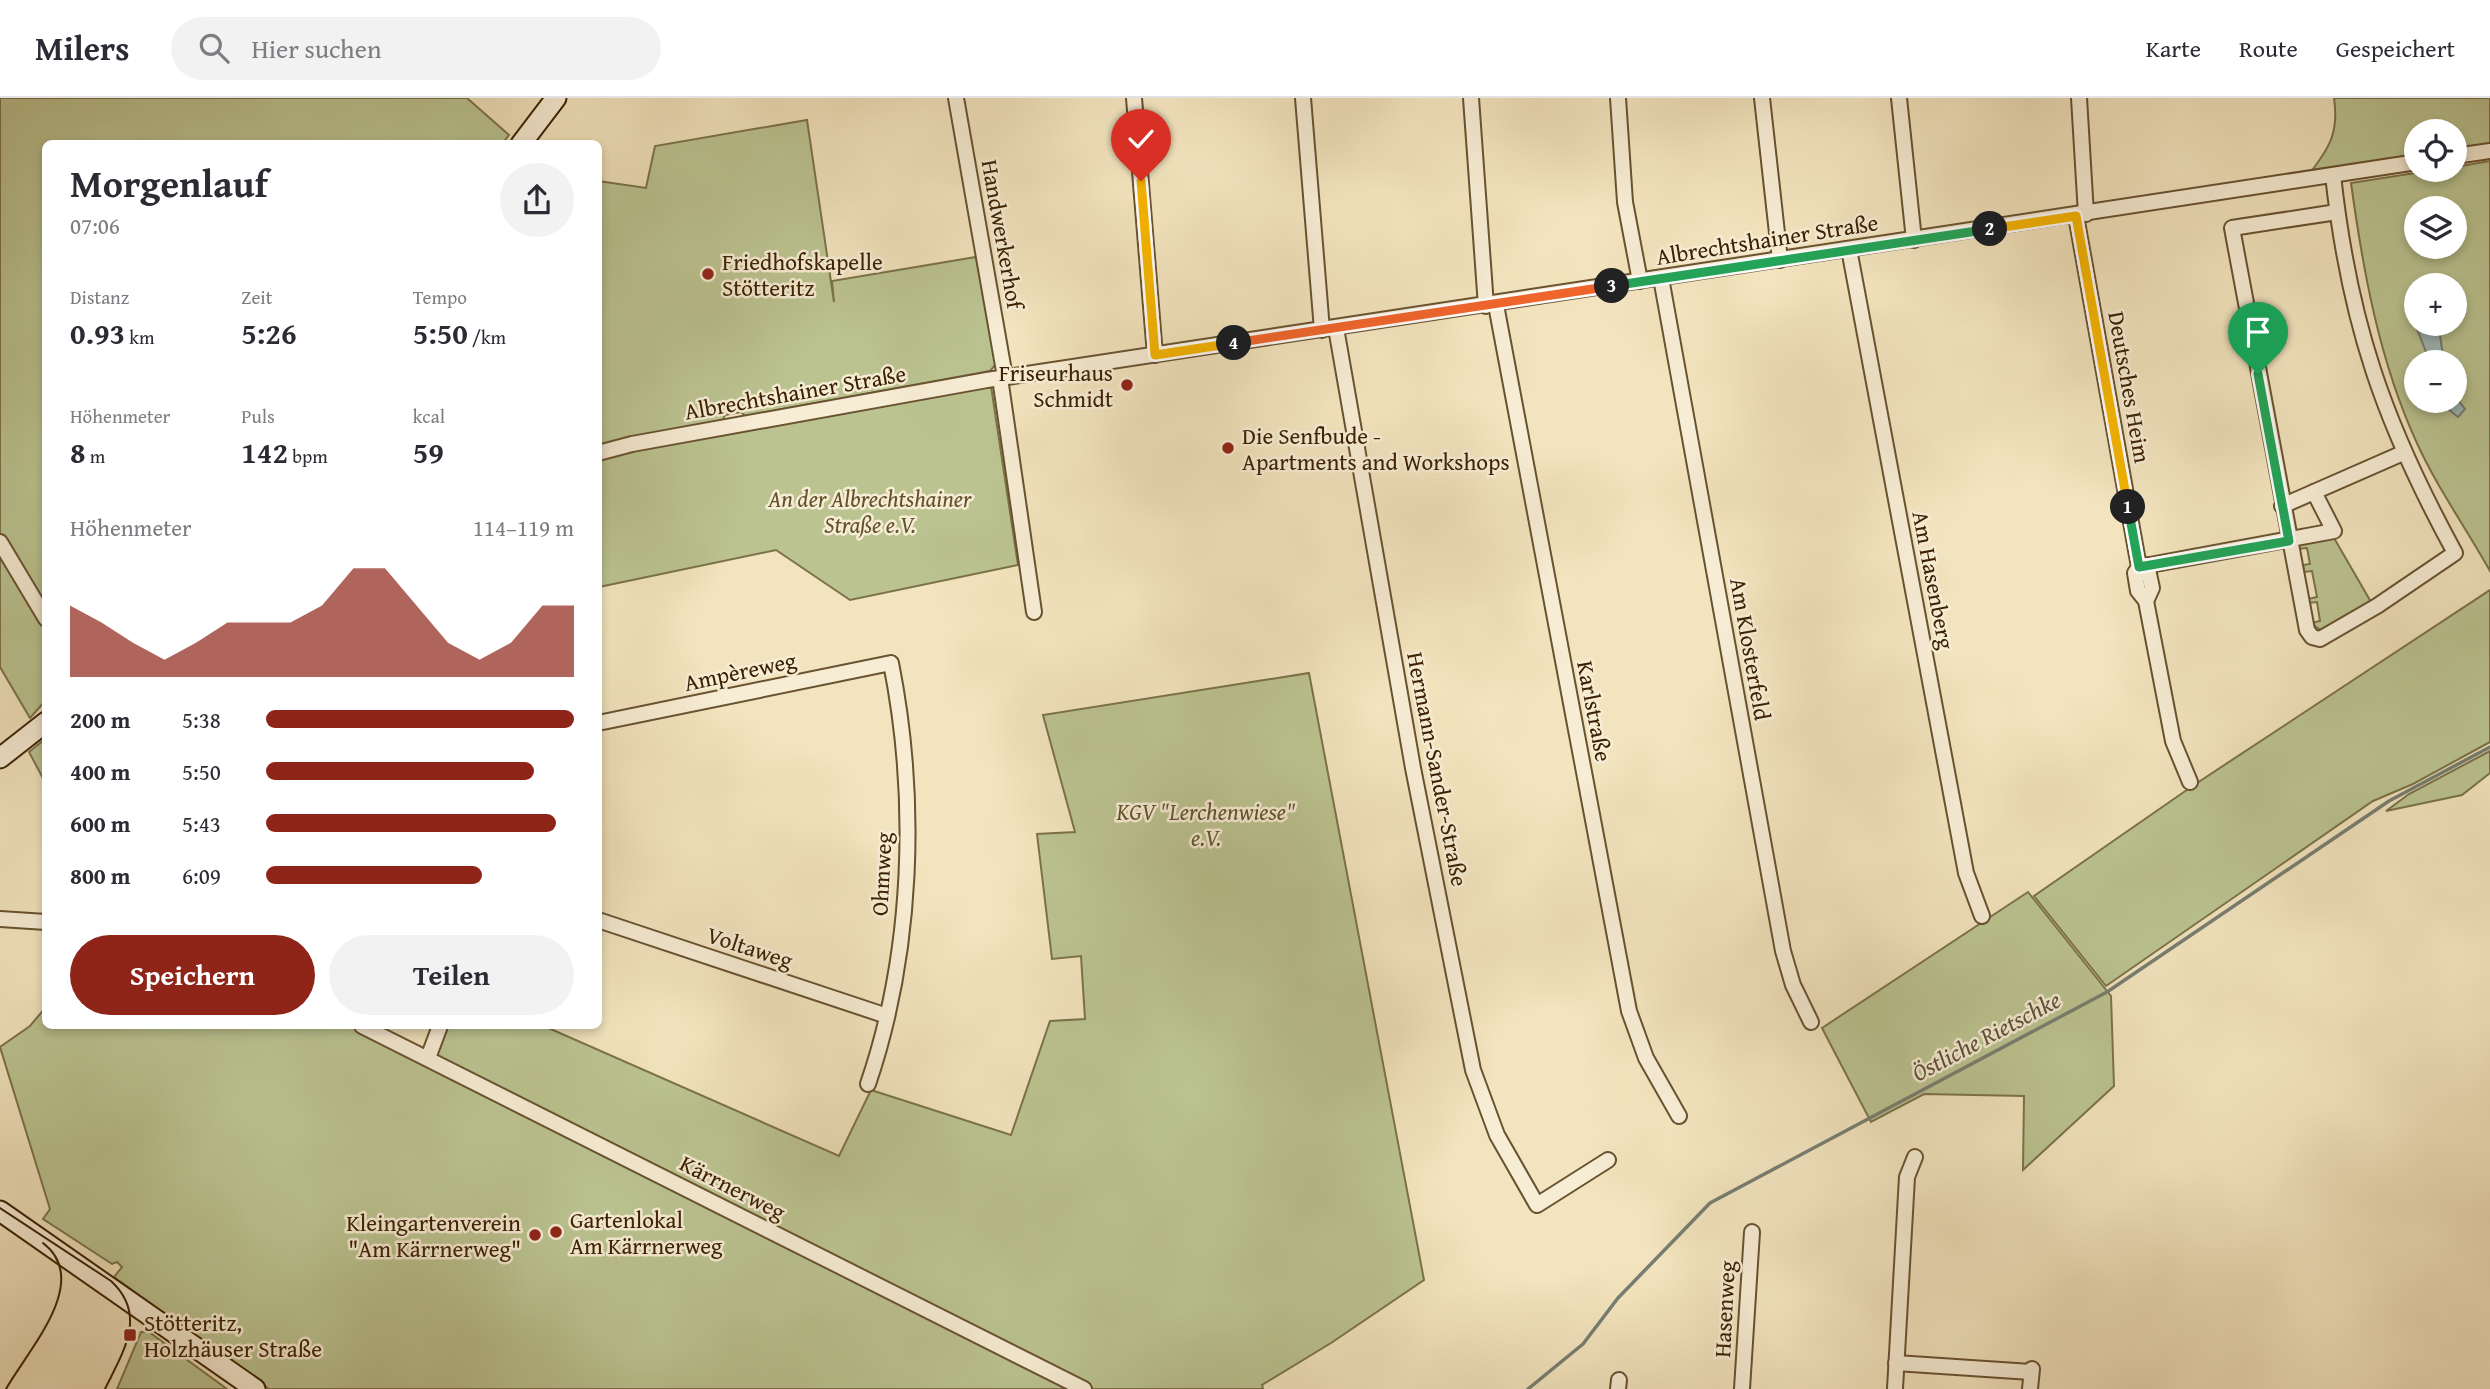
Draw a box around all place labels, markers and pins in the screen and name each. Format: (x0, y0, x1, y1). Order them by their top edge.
pin (1111, 109, 1171, 181)
pin: 2 (1972, 212, 2008, 246)
place label: Friedhofskapelle Stötteritz (722, 245, 883, 304)
marker: Friedhofskapelle Stötteritz (700, 266, 716, 282)
pin: 3 (1594, 268, 1630, 304)
pin (2228, 302, 2288, 374)
pin: 4 (1216, 326, 1252, 360)
place label: Friseurhaus Schmidt (999, 356, 1113, 415)
marker: Friseurhaus Schmidt (1119, 377, 1135, 393)
place label: Die Senfbude - Apartments and Workshops (1242, 419, 1510, 478)
marker: Die Senfbude - Apartments and Workshops (1220, 440, 1236, 456)
pin: 1 (2110, 490, 2146, 524)
place label: Gartenlokal Am Kärrnerweg (570, 1203, 723, 1262)
place label: Kleingartenverein "Am Kärrnerweg" (346, 1206, 521, 1265)
marker: Gartenlokal Am Kärrnerweg (548, 1224, 564, 1240)
marker: Kleingartenverein "Am Kärrnerweg" (527, 1227, 543, 1243)
place label: Stötteritz, Holzhäuser Straße (144, 1306, 322, 1365)
marker: Stötteritz, Holzhäuser Straße (122, 1327, 138, 1343)

